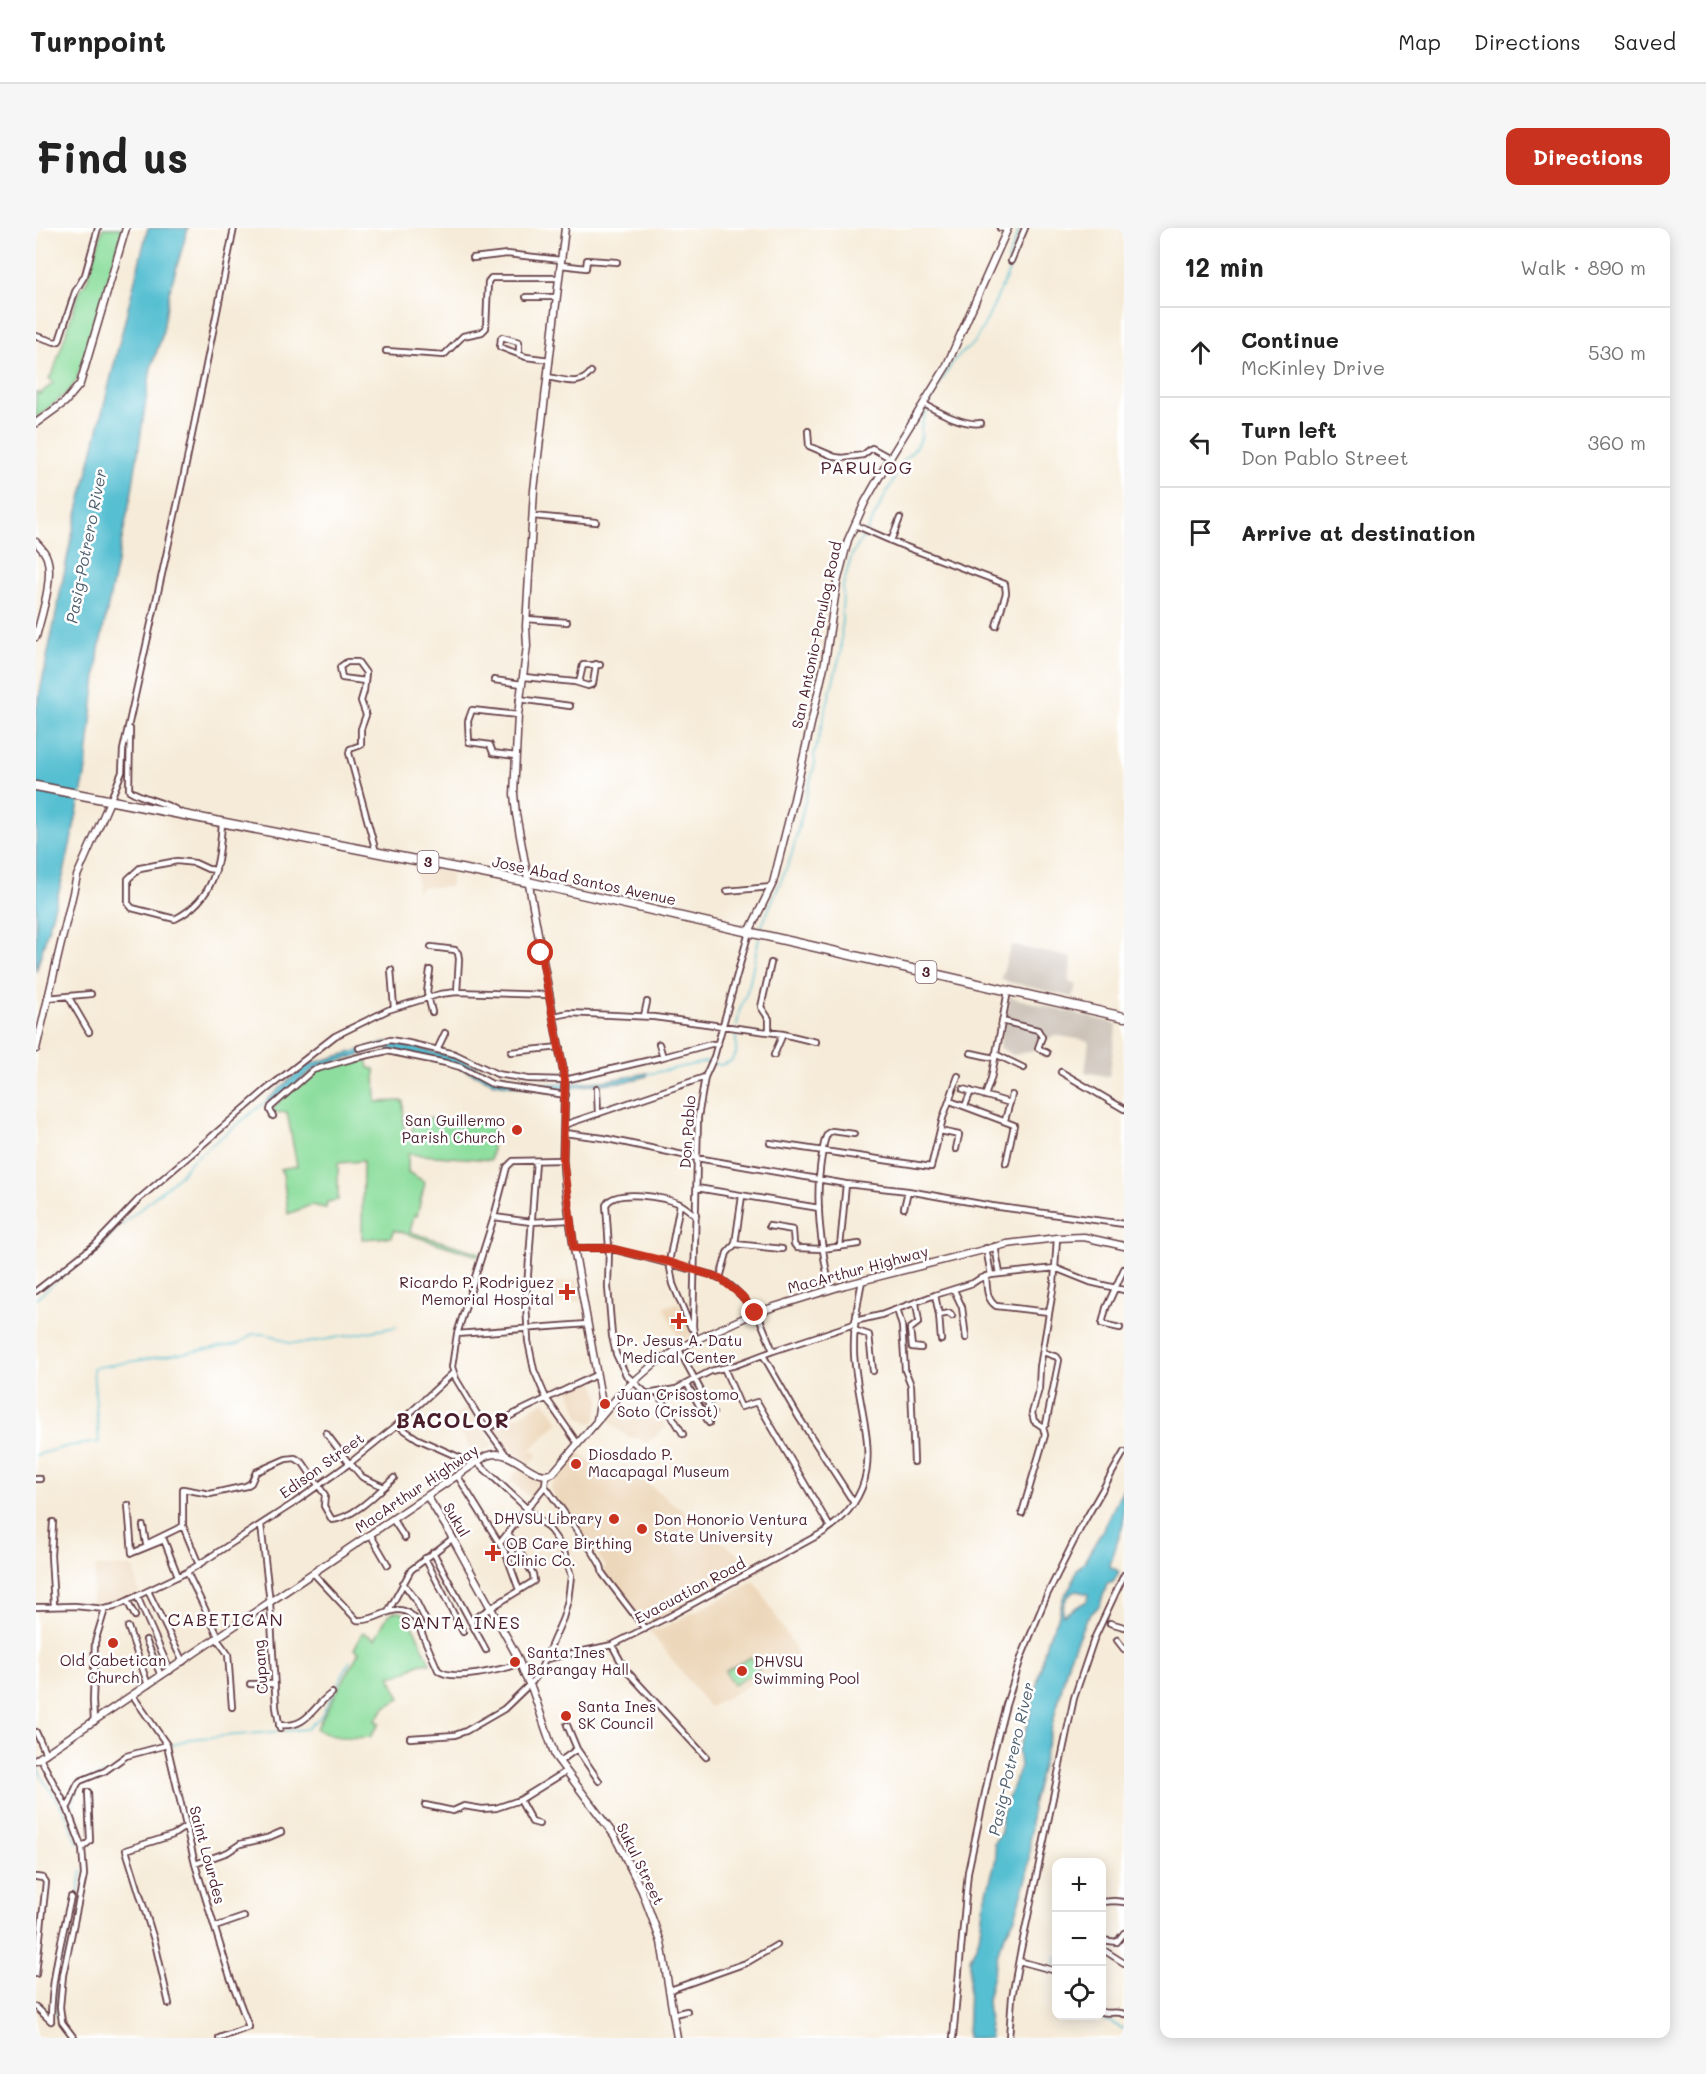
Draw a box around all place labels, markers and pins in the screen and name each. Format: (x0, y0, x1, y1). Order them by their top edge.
place label: San Guillermo Parish Church (402, 1110, 505, 1147)
marker: San Guillermo Parish Church (510, 1123, 524, 1137)
place label: Ricardo P. Rodriguez Memorial Hospital (399, 1272, 554, 1309)
marker: Ricardo P. Rodriguez Memorial Hospital (558, 1283, 576, 1301)
marker: Dr. Jesus A. Datu Medical Center (670, 1312, 688, 1330)
place label: Dr. Jesus A. Datu Medical Center (616, 1330, 742, 1367)
place label: Juan Crisostomo Soto (Crissot) (617, 1384, 739, 1421)
marker: Juan Crisostomo Soto (Crissot) (598, 1397, 612, 1411)
place label: Diosdado P. Macapagal Museum (588, 1444, 730, 1481)
marker: Diosdado P. Macapagal Museum (569, 1457, 583, 1471)
place label: DHVSU Library (494, 1508, 602, 1528)
place label: Don Honorio Ventura State University (654, 1509, 808, 1546)
marker: DHVSU Library (607, 1512, 621, 1526)
marker: Don Honorio Ventura State University (635, 1522, 649, 1536)
place label: OB Care Birthing Clinic Co. (506, 1533, 632, 1570)
marker: OB Care Birthing Clinic Co. (484, 1544, 502, 1562)
marker: Old Cabetican Church (106, 1636, 120, 1650)
place label: Santa Ines Barangay Hall (527, 1642, 629, 1679)
place label: Old Cabetican Church (60, 1650, 166, 1687)
place label: DHVSU Swimming Pool (754, 1651, 860, 1688)
marker: Santa Ines Barangay Hall (508, 1655, 522, 1669)
marker: DHVSU Swimming Pool (735, 1664, 749, 1678)
place label: Santa Ines SK Council (578, 1696, 656, 1733)
marker: Santa Ines SK Council (559, 1709, 573, 1723)

